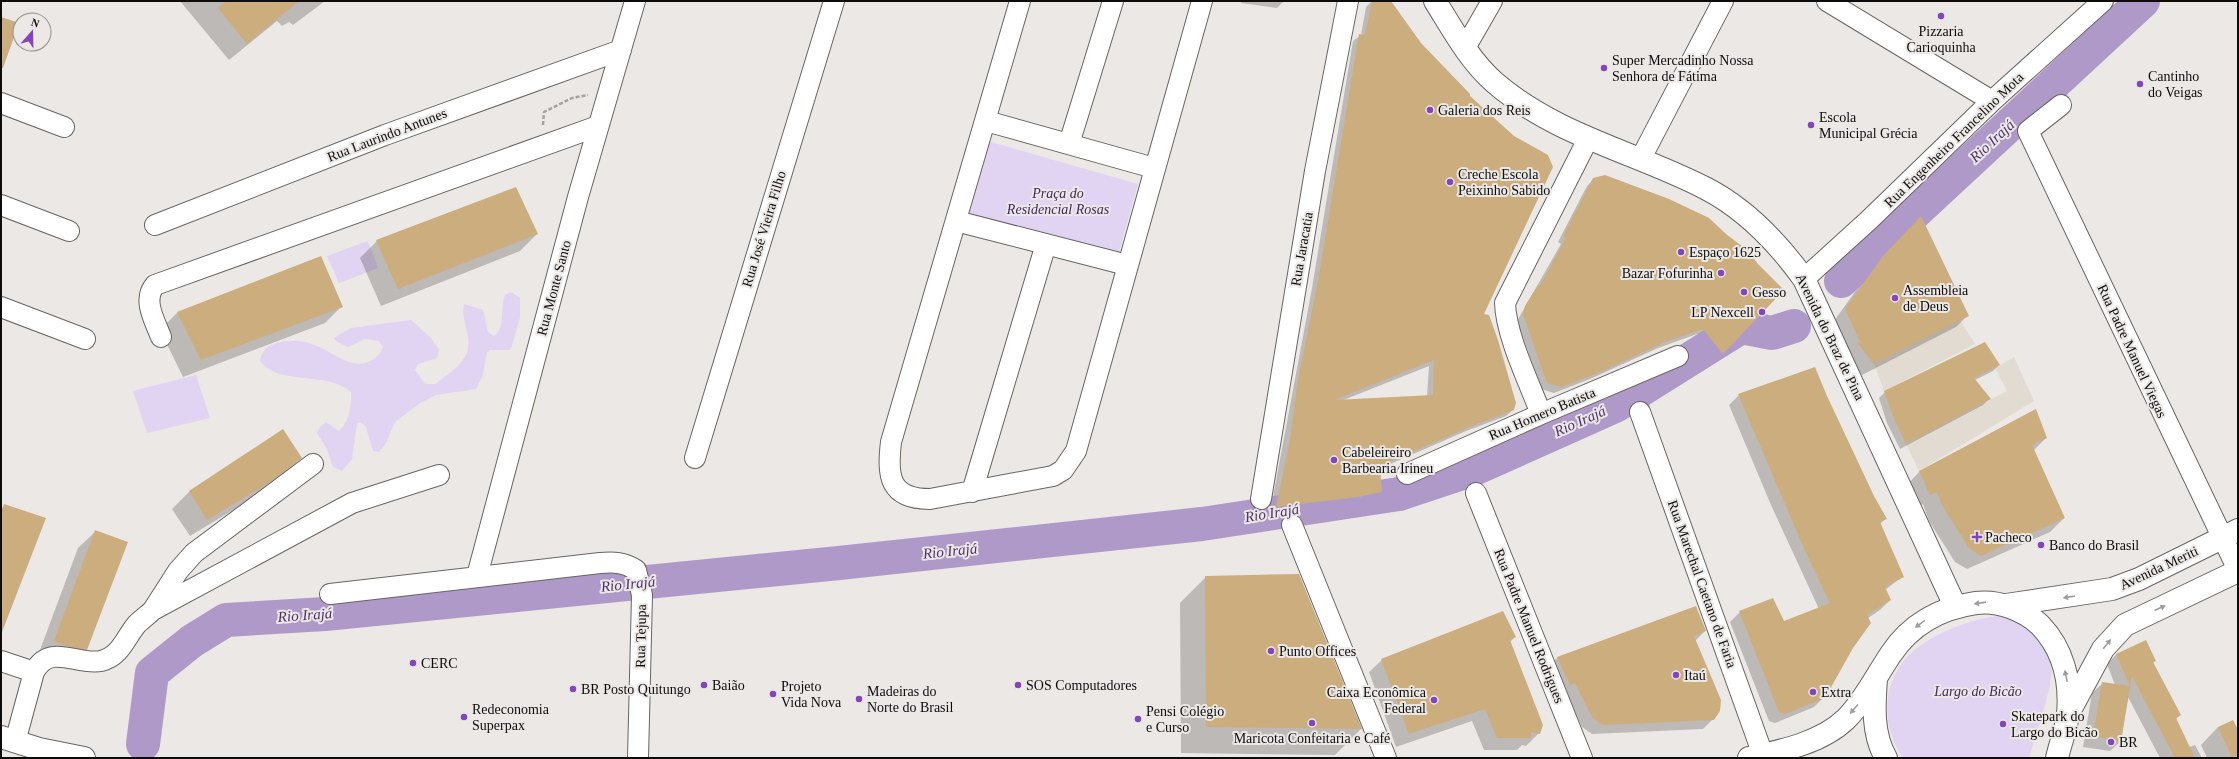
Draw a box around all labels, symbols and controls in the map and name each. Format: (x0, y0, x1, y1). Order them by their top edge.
marker: Pizzaria Carioquinha (1936, 11, 1946, 21)
north arrow (12, 12, 52, 52)
text: N (30, 16, 41, 30)
place label: Pizzaria Carioquinha (1906, 24, 1976, 55)
place label: Super Mercadinho Nossa Senhora de Fátima (1612, 53, 1754, 84)
marker: Super Mercadinho Nossa Senhora de Fátima (1599, 63, 1609, 73)
street label: Rua Engenheiro Francelino Mota (1882, 69, 2027, 210)
place label: Cantinho do Veigas (2148, 69, 2203, 100)
marker: Cantinho do Veigas (2135, 79, 2145, 89)
place label: Galeria dos Reis (1438, 103, 1531, 118)
street label: Rua Laurindo Antunes (325, 105, 449, 165)
marker: Galeria dos Reis (1425, 105, 1435, 115)
place label: Escola Municipal Grécia (1819, 110, 1918, 141)
water label: Rio Irajá (1966, 116, 2018, 166)
marker: Escola Municipal Grécia (1806, 120, 1816, 130)
place label: Creche Escola Peixinho Sabido (1458, 167, 1550, 198)
street label: Rua José Vieira Filho (739, 169, 789, 289)
marker: Creche Escola Peixinho Sabido (1445, 177, 1455, 187)
park label: Praça do Residencial Rosas (1006, 186, 1110, 217)
street label: Rua Jaracatia (1288, 210, 1316, 287)
street label: Rua Monte Santo (534, 239, 574, 337)
place label: Espaço 1625 (1689, 245, 1761, 260)
marker: Espaço 1625 (1676, 247, 1686, 257)
place label: Bazar Fofurinha (1622, 266, 1714, 281)
marker: Bazar Fofurinha (1716, 268, 1726, 278)
street label: Avenida do Braz de Pina (1793, 271, 1868, 403)
street label: Rua Padre Manuel Viegas (2094, 282, 2170, 420)
place label: Assembleia de Deus (1903, 283, 1969, 314)
place label: Gesso (1752, 285, 1786, 300)
marker: Gesso (1739, 287, 1749, 297)
marker: Assembleia de Deus (1890, 293, 1900, 303)
place label: LP Nexcell (1691, 305, 1754, 320)
marker: LP Nexcell (1757, 307, 1767, 317)
street label: Rua Homero Batista (1486, 384, 1598, 443)
water label: Rio Irajá (1551, 402, 1609, 440)
place label: Cabeleireiro Barbearia Irineu (1342, 445, 1433, 476)
marker: Cabeleireiro Barbearia Irineu (1329, 455, 1339, 465)
street label: Rua Marechal Caetano de Faria (1665, 498, 1740, 671)
water label: Rio Irajá (1243, 501, 1301, 525)
place label: Pacheco (1985, 530, 2032, 545)
marker: Pacheco (1972, 532, 1982, 542)
place label: Banco do Brasil (2049, 538, 2139, 553)
water label: Rio Irajá (921, 540, 978, 562)
marker: Banco do Brasil (2036, 540, 2046, 550)
street label: Avenida Meriti (2117, 543, 2201, 593)
street label: Rua Padre Manuel Rodrigues (1491, 547, 1567, 705)
water label: Rio Irajá (599, 573, 656, 595)
one-way arrow (2063, 594, 2075, 600)
one-way arrow (1974, 600, 1986, 606)
street label: Rua Tejupa (633, 603, 649, 668)
water label: Rio Irajá (276, 605, 333, 625)
one-way arrow (2154, 605, 2166, 611)
one-way arrow (1915, 620, 1926, 629)
one-way arrow (2102, 639, 2111, 650)
place label: Punto Offices (1279, 644, 1356, 659)
marker: Punto Offices (1266, 646, 1276, 656)
place label: CERC (421, 656, 458, 671)
marker: CERC (408, 658, 418, 668)
place label: Itaú (1684, 668, 1706, 683)
marker: Itaú (1671, 670, 1681, 680)
one-way arrow (2062, 670, 2068, 682)
place label: Baião (712, 678, 745, 693)
place label: SOS Computadores (1026, 678, 1137, 693)
place label: Projeto Vida Nova (781, 679, 842, 710)
marker: Baião (699, 680, 709, 690)
marker: SOS Computadores (1013, 680, 1023, 690)
place label: BR Posto Quitungo (581, 682, 691, 697)
marker: BR Posto Quitungo (568, 684, 578, 694)
place label: Madeiras do Norte do Brasil (867, 684, 953, 715)
park label: Largo do Bicão (1933, 684, 2022, 699)
place label: Caixa Econômica Federal (1327, 685, 1427, 716)
place label: Extra (1821, 685, 1852, 700)
marker: Extra (1808, 687, 1818, 697)
marker: Projeto Vida Nova (768, 689, 778, 699)
marker: Madeiras do Norte do Brasil (854, 694, 864, 704)
marker: Caixa Econômica Federal (1429, 695, 1439, 705)
place label: Redeconomia Superpax (472, 702, 550, 733)
place label: Pensi Colégio e Curso (1146, 704, 1224, 735)
one-way arrow (1849, 704, 1858, 714)
place label: Skatepark do Largo do Bicão (2011, 709, 2098, 740)
marker: Redeconomia Superpax (459, 712, 469, 722)
marker: Pensi Colégio e Curso (1133, 714, 1143, 724)
marker: Maricota Confeitaria e Café (1307, 718, 1317, 728)
marker: Skatepark do Largo do Bicão (1998, 719, 2008, 729)
place label: Maricota Confeitaria e Café (1234, 731, 1390, 746)
place label: BR (2119, 735, 2138, 750)
marker: BR (2106, 737, 2116, 747)

